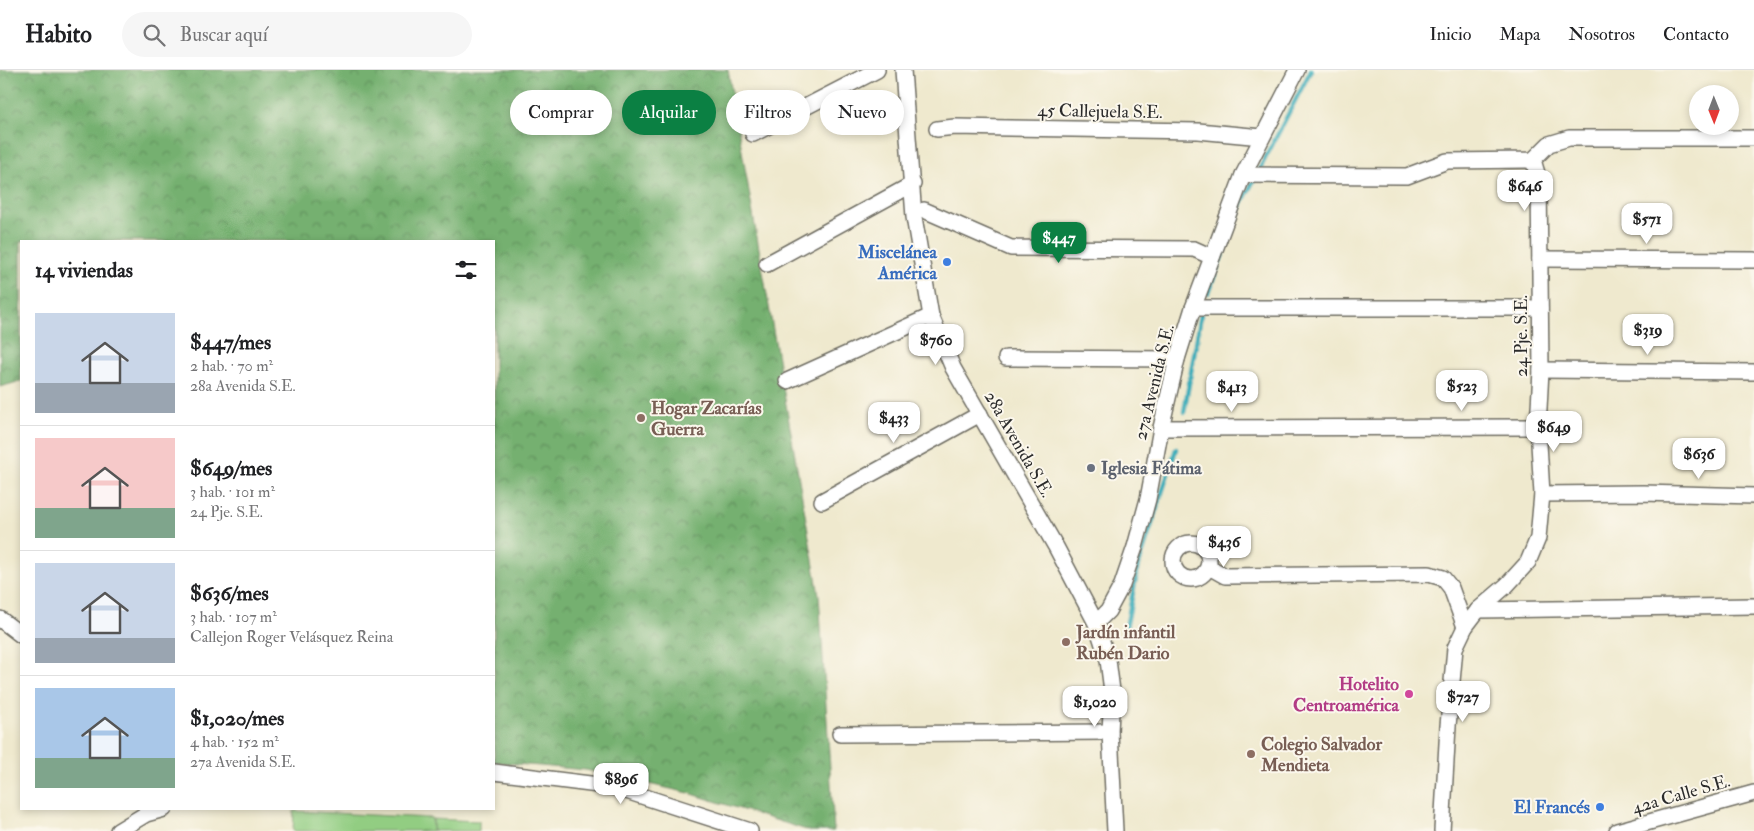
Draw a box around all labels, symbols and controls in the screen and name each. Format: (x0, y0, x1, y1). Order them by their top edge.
search box (122, 12, 472, 57)
text: Habito (25, 19, 92, 50)
icon: search (140, 21, 168, 49)
text: Buscar aquí (180, 23, 268, 47)
text: Inicio (1429, 23, 1471, 46)
text: Mapa (1499, 23, 1541, 46)
text: Nosotros (1569, 23, 1635, 46)
text: Contacto (1663, 23, 1729, 46)
north arrow (1689, 85, 1739, 135)
map controls (1689, 85, 1739, 135)
chip: Comprar (510, 90, 612, 135)
chip: Alquilar (622, 90, 716, 135)
chip: Filtros (726, 90, 810, 135)
chip: Nuevo (820, 90, 904, 135)
street label: 45 Callejuela S.E. (1037, 99, 1163, 124)
pin: $646 (1495, 170, 1555, 212)
text: $646 (1508, 176, 1542, 196)
pin: $571 (1617, 202, 1677, 245)
text: $571 (1632, 209, 1662, 229)
pin: $447 (1029, 222, 1089, 264)
text: $447 (1042, 228, 1076, 248)
place label: Miscelánea América (857, 241, 938, 285)
icon: filters (452, 256, 480, 284)
marker: Miscelánea América (941, 256, 953, 268)
text: 14 viviendas (35, 257, 133, 284)
street label: 24 Pje. S.E. (1510, 295, 1533, 377)
pin: $319 (1618, 314, 1678, 356)
text: $319 (1633, 320, 1663, 340)
street label: 27a Avenida S.E. (1129, 322, 1180, 442)
pin: $760 (906, 324, 966, 366)
text: $447/mes (190, 329, 271, 356)
text: $760 (920, 330, 952, 350)
icon: home (75, 333, 135, 393)
text: 2 hab. · 70 m² (190, 356, 273, 376)
pin: $413 (1202, 370, 1262, 413)
pin: $523 (1432, 370, 1492, 412)
text: 28a Avenida S.E. (190, 376, 296, 396)
text: $523 (1447, 376, 1477, 396)
text: $413 (1217, 377, 1247, 397)
street label: 28a Avenida S.E. (979, 387, 1058, 501)
place label: Hogar Zacarías Guerra (651, 397, 762, 441)
pin: $433 (864, 402, 924, 444)
text: $433 (879, 408, 909, 428)
pin: $649 (1524, 410, 1584, 453)
marker: Hogar Zacarías Guerra (635, 412, 647, 424)
text: $649 (1537, 417, 1571, 437)
pin: $636 (1669, 438, 1729, 480)
text: $636 (1683, 444, 1715, 464)
text: $649/mes (190, 455, 272, 482)
place label: Iglesia Fátima (1101, 457, 1202, 480)
icon: home (75, 458, 135, 518)
marker: Iglesia Fátima (1085, 462, 1097, 474)
text: 3 hab. · 101 m² (190, 482, 275, 502)
text: 24 Pje. S.E. (190, 502, 263, 522)
pin: $436 (1194, 526, 1254, 568)
text: $436 (1208, 532, 1240, 552)
text: $636/mes (190, 580, 269, 607)
icon: home (75, 583, 135, 643)
text: 3 hab. · 107 m² (190, 607, 277, 627)
place label: Jardín infantil Rubén Dario (1075, 621, 1176, 665)
text: Callejon Roger Velásquez Reina (190, 627, 393, 647)
marker: Jardín infantil Rubén Dario (1060, 636, 1072, 648)
place label: Hotelito Centroamérica (1293, 673, 1400, 717)
pin: $727 (1433, 680, 1493, 723)
pin: $1,020 (1054, 686, 1136, 728)
text: $727 (1447, 687, 1479, 707)
marker: Hotelito Centroamérica (1403, 688, 1415, 700)
text: $1,020 (1073, 692, 1117, 712)
text: $1,020/mes (190, 705, 284, 732)
icon: home (75, 708, 135, 768)
text: 4 hab. · 152 m² (190, 732, 279, 752)
place label: Colegio Salvador Mendieta (1260, 733, 1382, 777)
marker: Colegio Salvador Mendieta (1245, 748, 1257, 760)
text: 27a Avenida S.E. (190, 752, 295, 772)
pin: $896 (591, 762, 651, 805)
text: $896 (605, 769, 637, 789)
street label: 42a Calle S.E. (1630, 770, 1733, 819)
place label: El Francés (1514, 796, 1590, 819)
marker: El Francés (1594, 801, 1606, 813)

